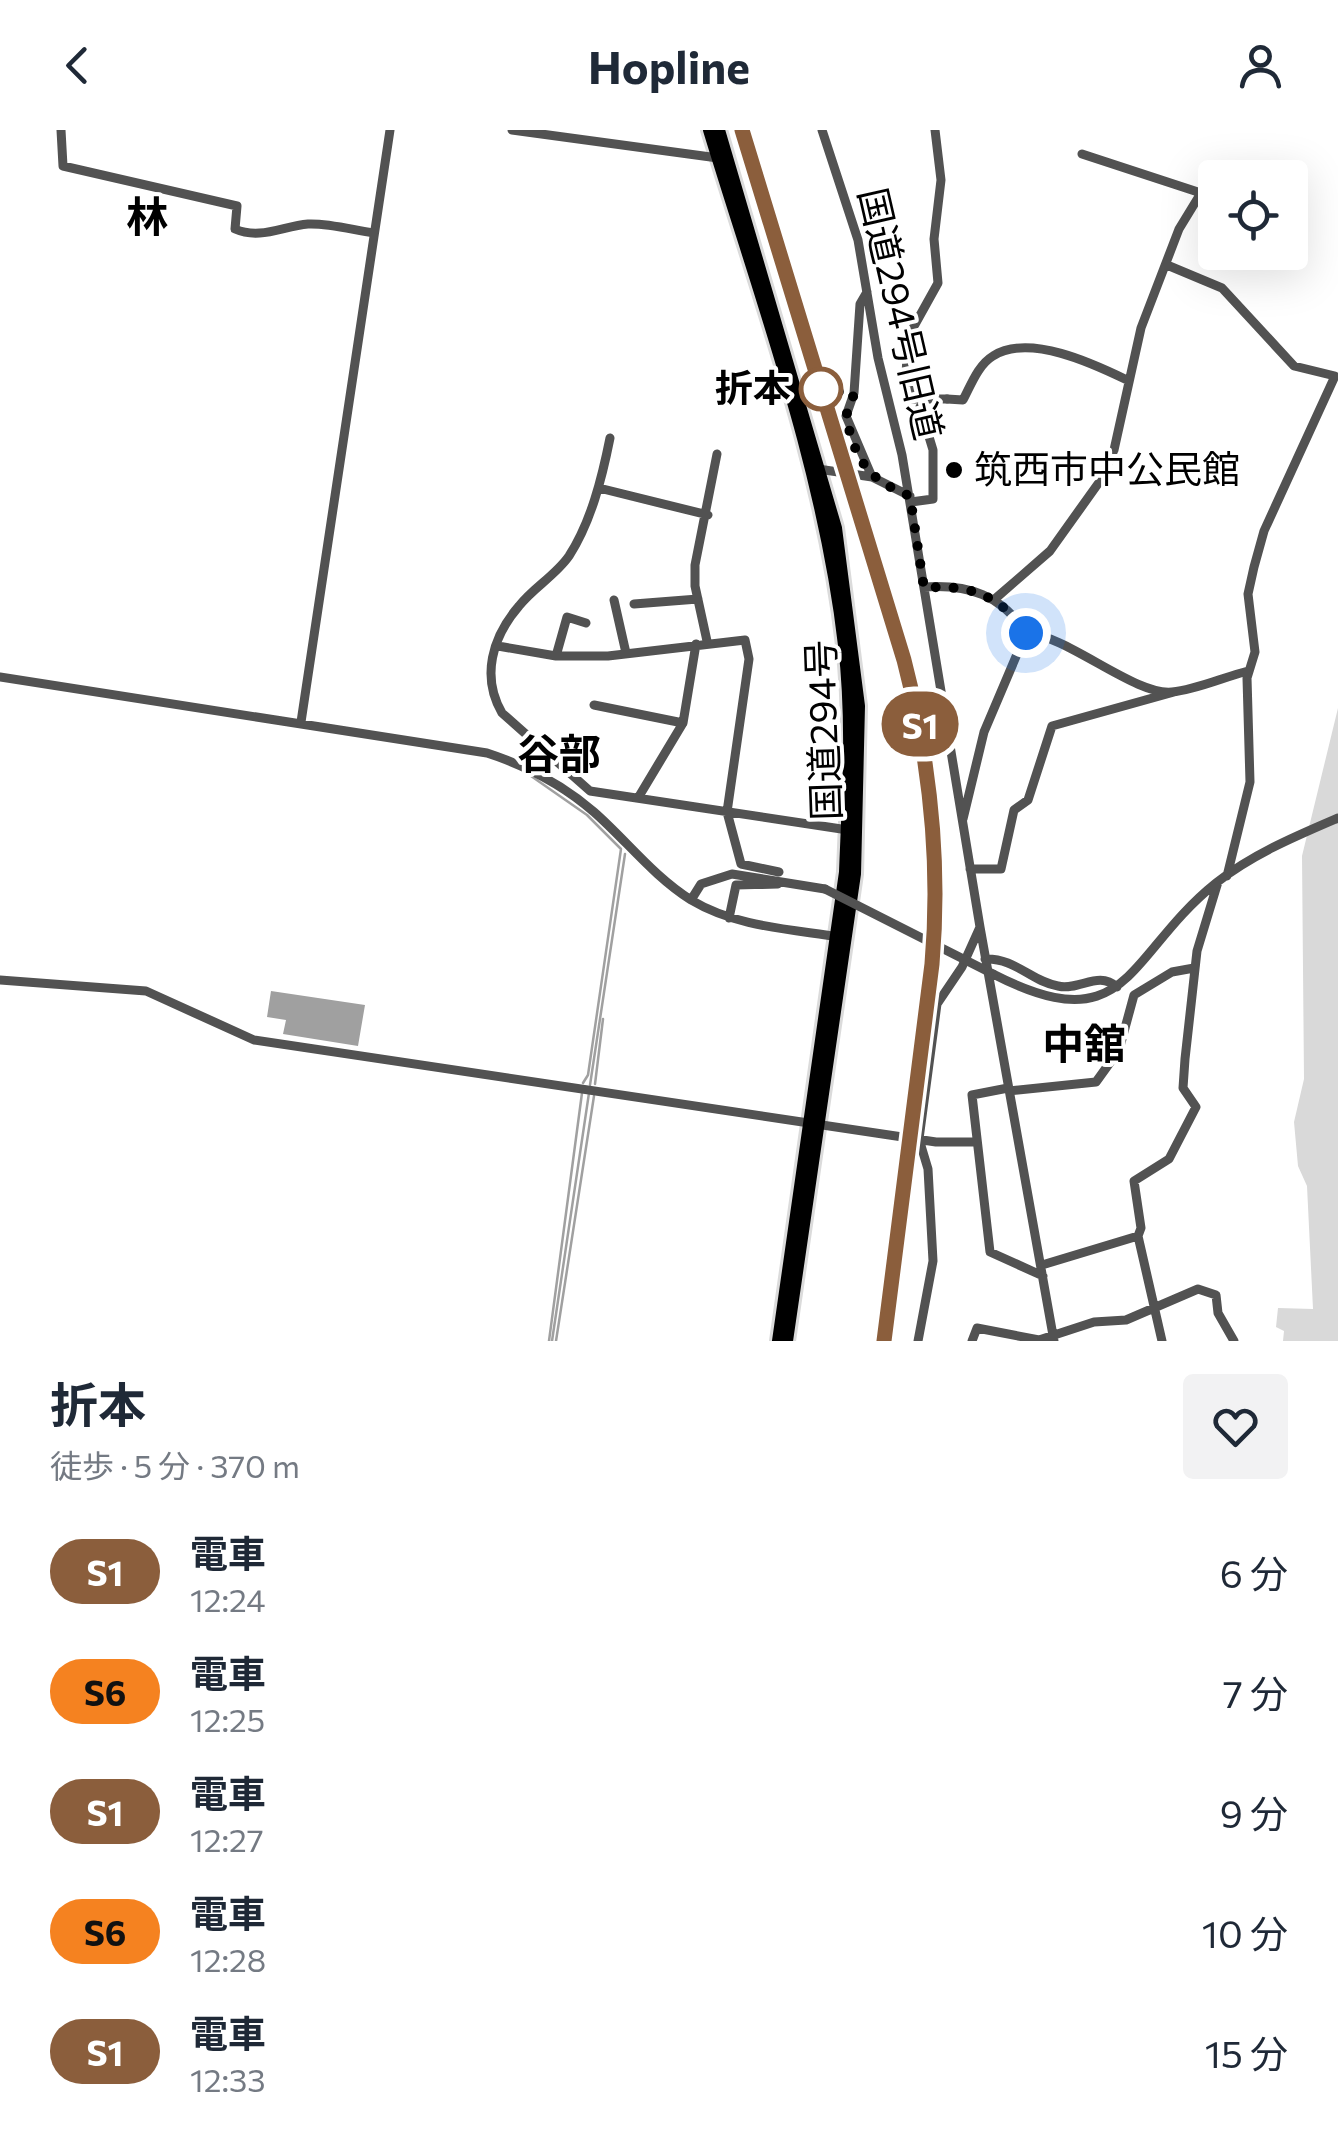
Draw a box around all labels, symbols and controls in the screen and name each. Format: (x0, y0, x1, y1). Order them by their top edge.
icon: back (50, 38, 105, 93)
text: Hopline (588, 38, 750, 93)
icon: person (1233, 38, 1288, 93)
map controls (1198, 160, 1308, 270)
button: locate (1198, 160, 1308, 270)
street label: 国道294号旧道 (851, 183, 954, 444)
district label: 林 (126, 189, 168, 241)
place label: 折本 (715, 363, 791, 410)
marker: 折本 (800, 368, 842, 410)
place label: 筑西市中公民館 (974, 444, 1240, 491)
marker: 筑西市中公民館 (943, 459, 965, 481)
your location (1001, 608, 1051, 658)
street label: 国道294号 (795, 639, 848, 821)
line badge: S1 (875, 692, 965, 756)
text: S1 (902, 703, 938, 746)
district label: 谷部 (517, 726, 601, 778)
district label: 中舘 (1042, 1016, 1126, 1068)
text: 折本 (50, 1374, 146, 1433)
button: heart (1183, 1374, 1288, 1479)
text: 徒歩 · 5 分 · 370 m (50, 1445, 300, 1485)
text: 電車 (190, 1529, 266, 1576)
text: 6 分 (1220, 1549, 1288, 1596)
text: S1 (87, 1550, 123, 1593)
text: 12:24 (190, 1579, 265, 1619)
text: 電車 (190, 1649, 266, 1696)
text: 7 分 (1223, 1669, 1288, 1716)
text: S6 (84, 1670, 126, 1713)
text: 12:25 (190, 1699, 265, 1739)
text: 電車 (190, 1769, 266, 1816)
text: 9 分 (1220, 1789, 1288, 1836)
text: S1 (87, 1790, 123, 1833)
text: 12:27 (190, 1819, 264, 1859)
text: 電車 (190, 1889, 266, 1936)
text: 10 分 (1202, 1909, 1288, 1956)
text: S6 (84, 1910, 126, 1953)
text: 12:28 (190, 1939, 266, 1979)
text: 電車 (190, 2009, 266, 2056)
text: 15 分 (1205, 2029, 1288, 2076)
text: S1 (87, 2030, 123, 2073)
text: 12:33 (190, 2059, 265, 2099)

